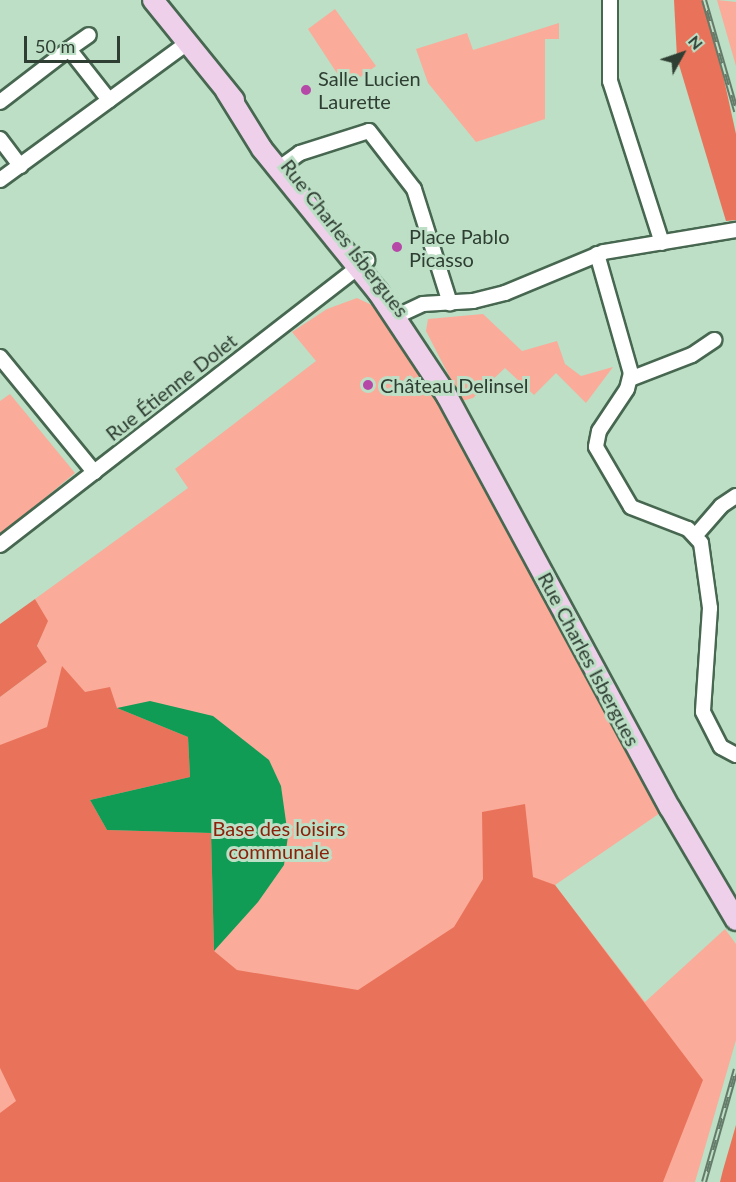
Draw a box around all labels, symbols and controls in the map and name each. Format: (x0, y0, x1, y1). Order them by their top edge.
scale bar (27, 24, 123, 62)
north arrow (652, 24, 712, 84)
text: N (685, 31, 707, 53)
text: 50 m (35, 35, 75, 57)
place label: Salle Lucien Laurette (318, 66, 421, 113)
marker: Salle Lucien Laurette (299, 83, 313, 97)
street label: Rue Charles Isbergues (276, 154, 414, 322)
place label: Place Pablo Picasso (409, 224, 510, 271)
marker: Place Pablo Picasso (390, 240, 404, 254)
street label: Rue Étienne Dolet (101, 328, 241, 446)
place label: Château Delinsel (380, 373, 528, 397)
marker: Château Delinsel (361, 378, 375, 392)
street label: Rue Charles Isbergues (533, 568, 645, 750)
park label: Base des loisirs communale (213, 817, 345, 864)

